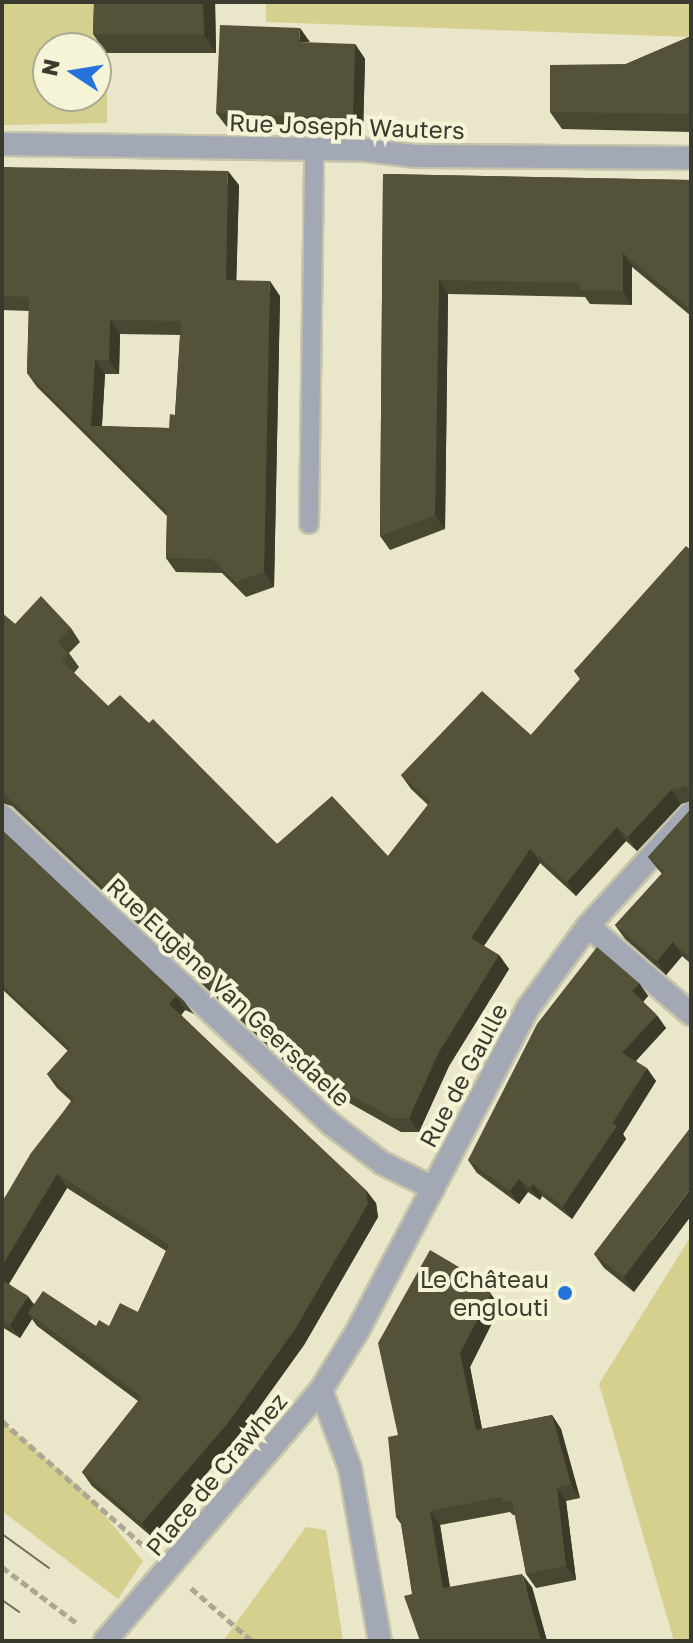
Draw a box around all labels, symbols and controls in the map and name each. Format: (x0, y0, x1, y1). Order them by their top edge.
north arrow (32, 32, 112, 112)
text: N (35, 56, 65, 78)
street label: Rue Joseph Wauters (229, 107, 465, 145)
street label: Rue Eugène Van Geersdaele (101, 872, 357, 1112)
street label: Rue de Gaulle (413, 998, 513, 1152)
place label: Le Château englouti (420, 1265, 549, 1321)
marker: Le Château englouti (556, 1284, 574, 1302)
street label: Place de Crawhez (139, 1387, 293, 1561)

